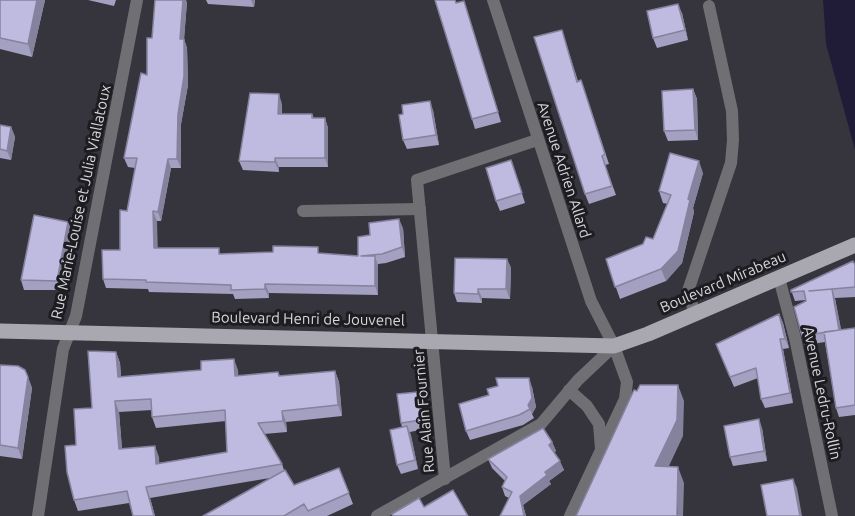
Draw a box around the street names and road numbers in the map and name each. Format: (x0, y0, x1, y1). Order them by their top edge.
street label: Rue Marie-Louise et Julia Viallatoux (47, 83, 115, 321)
street label: Avenue Adrien Allard (534, 100, 594, 240)
street label: Boulevard Mirabeau (657, 247, 789, 317)
street label: Boulevard Henri de Jouvenel (211, 308, 405, 330)
street label: Avenue Ledru-Rollin (799, 325, 845, 461)
street label: Rue Alain Fournier (410, 349, 438, 473)

